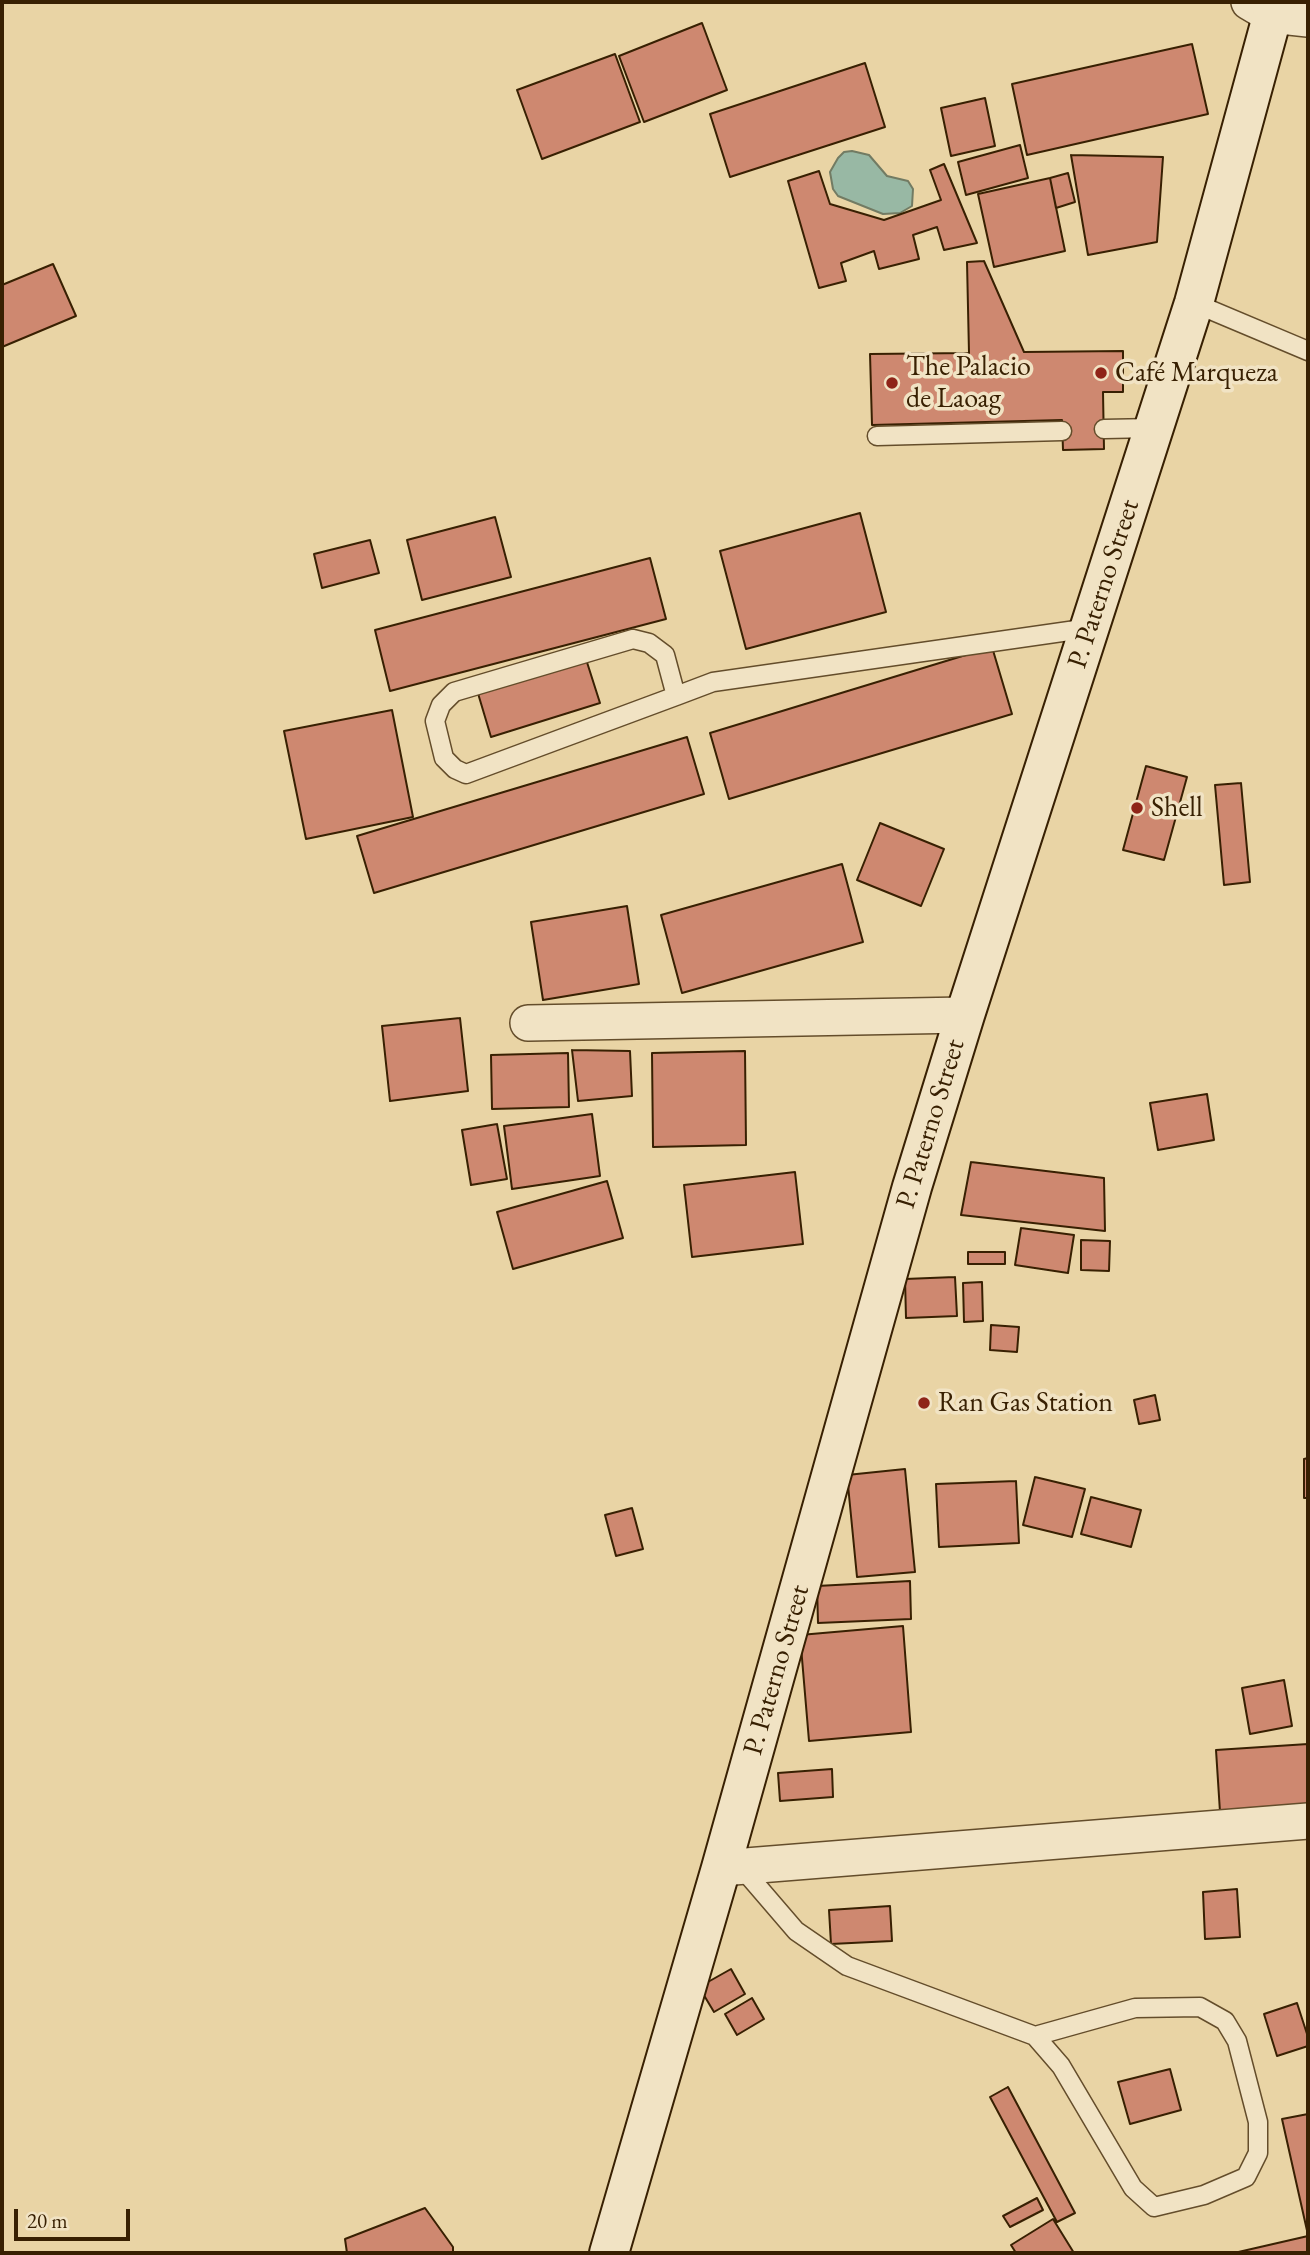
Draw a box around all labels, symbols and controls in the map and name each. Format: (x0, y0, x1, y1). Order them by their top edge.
place label: The Palacio de Laoag (906, 350, 1031, 416)
place label: Café Marqueza (1115, 356, 1278, 390)
marker: Café Marqueza (1093, 365, 1109, 381)
marker: The Palacio de Laoag (884, 375, 900, 391)
street label: P. Paterno Street (1061, 495, 1147, 673)
place label: Shell (1151, 791, 1203, 825)
marker: Shell (1129, 800, 1145, 816)
street label: P. Paterno Street (889, 1035, 973, 1213)
place label: Ran Gas Station (938, 1386, 1113, 1420)
marker: Ran Gas Station (916, 1395, 932, 1411)
street label: P. Paterno Street (737, 1581, 817, 1759)
scale bar (18, 2196, 133, 2240)
text: 20 m (27, 2207, 68, 2234)

